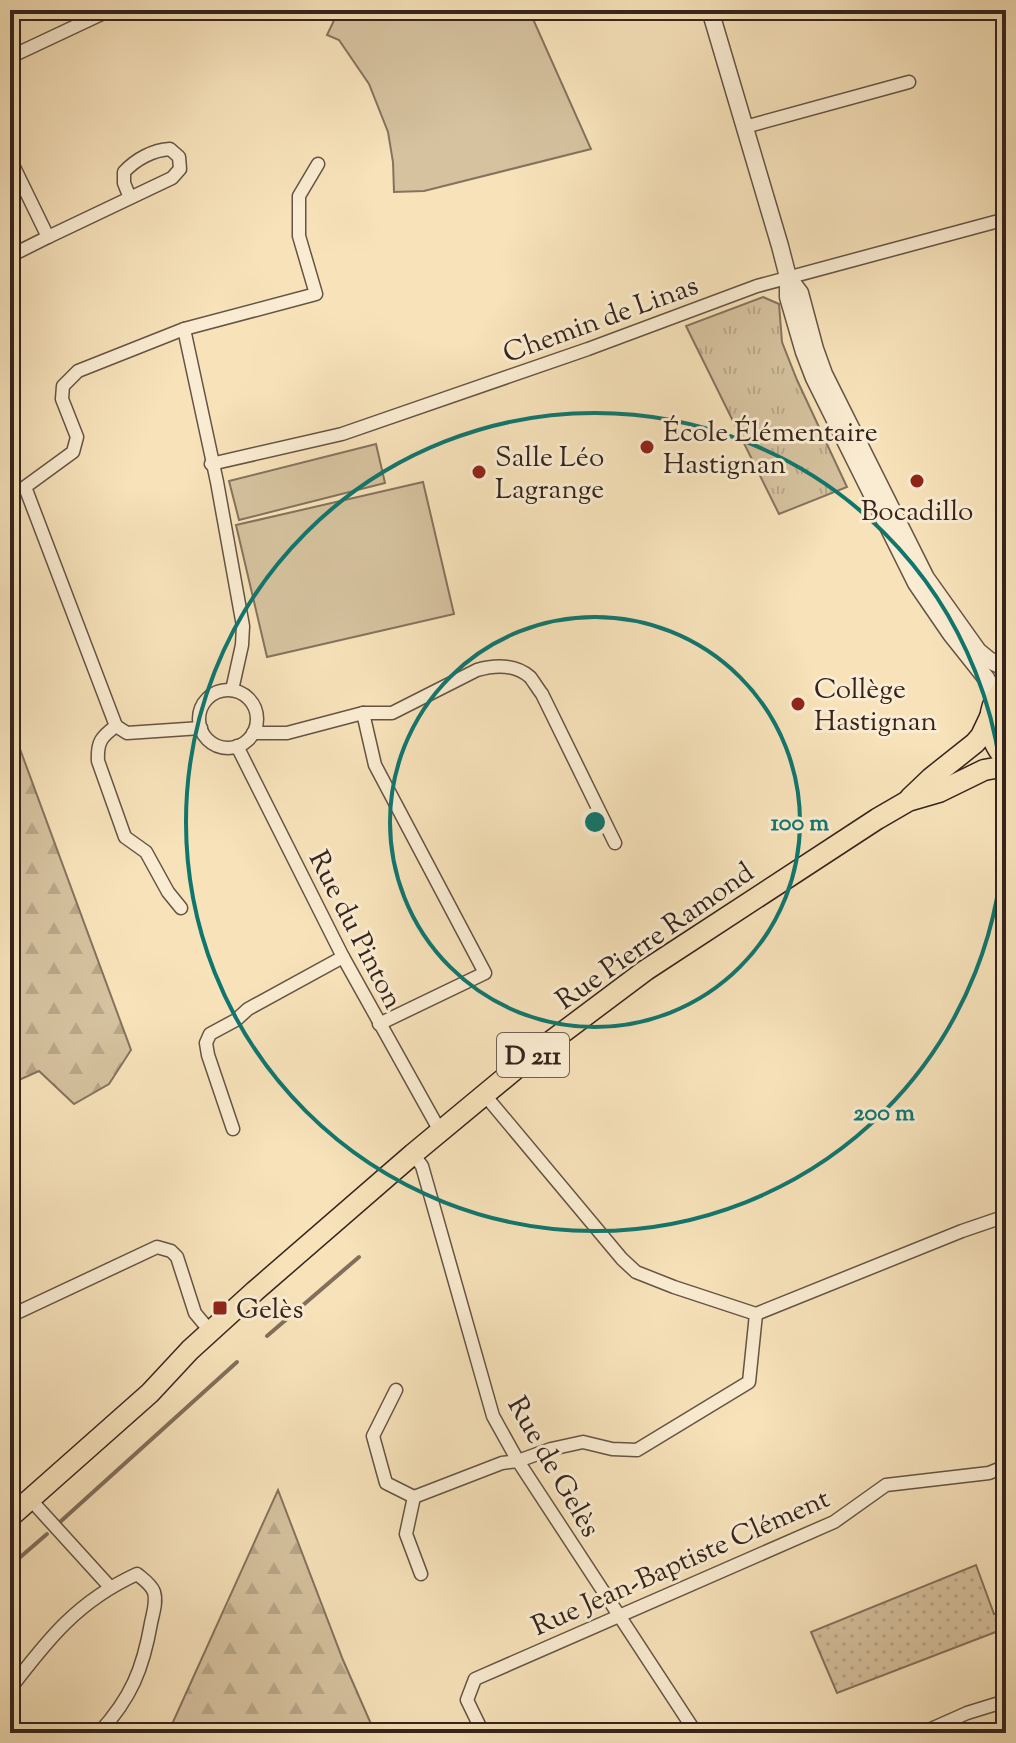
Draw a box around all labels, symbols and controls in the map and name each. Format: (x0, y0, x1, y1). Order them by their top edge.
street label: Chemin de Linas (498, 267, 704, 375)
place label: École Élémentaire Hastignan (663, 414, 878, 486)
marker: École Élémentaire Hastignan (638, 438, 656, 456)
place label: Salle Léo Lagrange (495, 439, 604, 511)
marker: Salle Léo Lagrange (470, 463, 488, 481)
marker: Bocadillo (908, 472, 926, 490)
place label: Bocadillo (861, 493, 973, 533)
place label: Collège Hastignan (814, 671, 937, 743)
marker: Collège Hastignan (789, 695, 807, 713)
text: 100 m (771, 807, 829, 841)
centre of rings (581, 808, 609, 836)
street label: Rue du Pinton (297, 844, 411, 1017)
street label: Rue Pierre Ramond (548, 854, 763, 1021)
road number: D 211 (497, 1033, 569, 1077)
text: 200 m (853, 1097, 915, 1131)
place label: Gelès (236, 1291, 303, 1331)
marker: Gelès (211, 1299, 229, 1317)
street label: Rue de Gelès (496, 1390, 609, 1545)
street label: Rue Jean-Baptiste Clément (526, 1480, 837, 1648)

